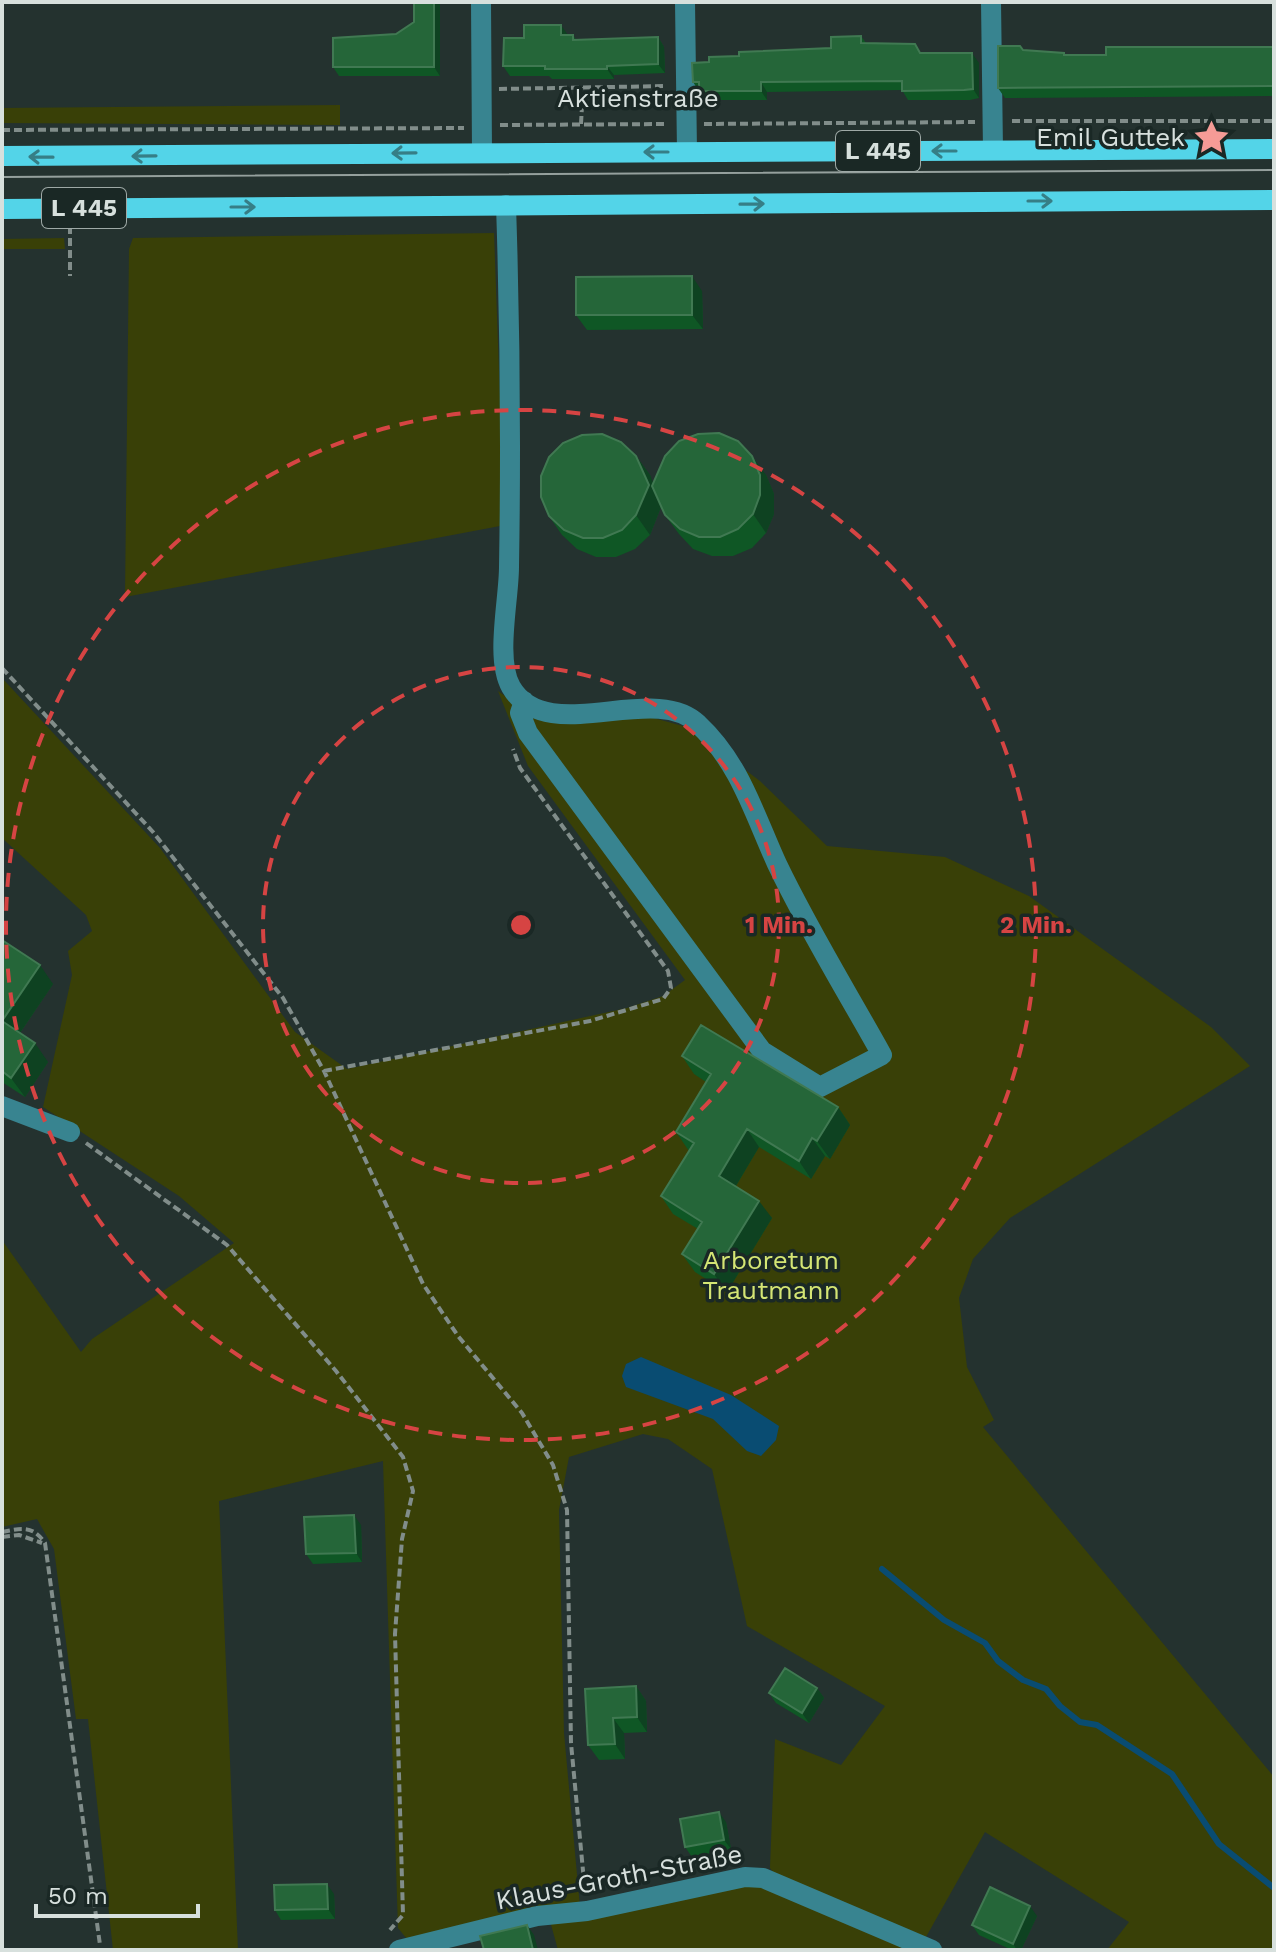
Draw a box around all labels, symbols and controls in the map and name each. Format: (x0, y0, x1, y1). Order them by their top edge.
street label: Aktienstraße (557, 83, 719, 113)
place icon: Emil Guttek (1192, 118, 1230, 156)
place label: Emil Guttek (1036, 122, 1185, 152)
road number: L 445 (836, 131, 920, 171)
one-way arrow (931, 143, 958, 159)
one-way arrow (643, 144, 670, 160)
one-way arrow (391, 146, 418, 161)
one-way arrow (131, 148, 158, 164)
one-way arrow (28, 149, 55, 164)
road number: L 445 (42, 188, 126, 228)
one-way arrow (1026, 193, 1053, 209)
one-way arrow (738, 196, 765, 212)
one-way arrow (229, 199, 256, 215)
centre of rings (507, 911, 535, 939)
text: 1 Min. (745, 911, 813, 939)
text: 2 Min. (1000, 911, 1072, 939)
park label: Arboretum Trautmann (702, 1245, 840, 1305)
street label: Klaus-Groth-Straße (493, 1838, 745, 1916)
scale bar (36, 1868, 198, 1918)
text: 50 m (48, 1882, 108, 1910)

